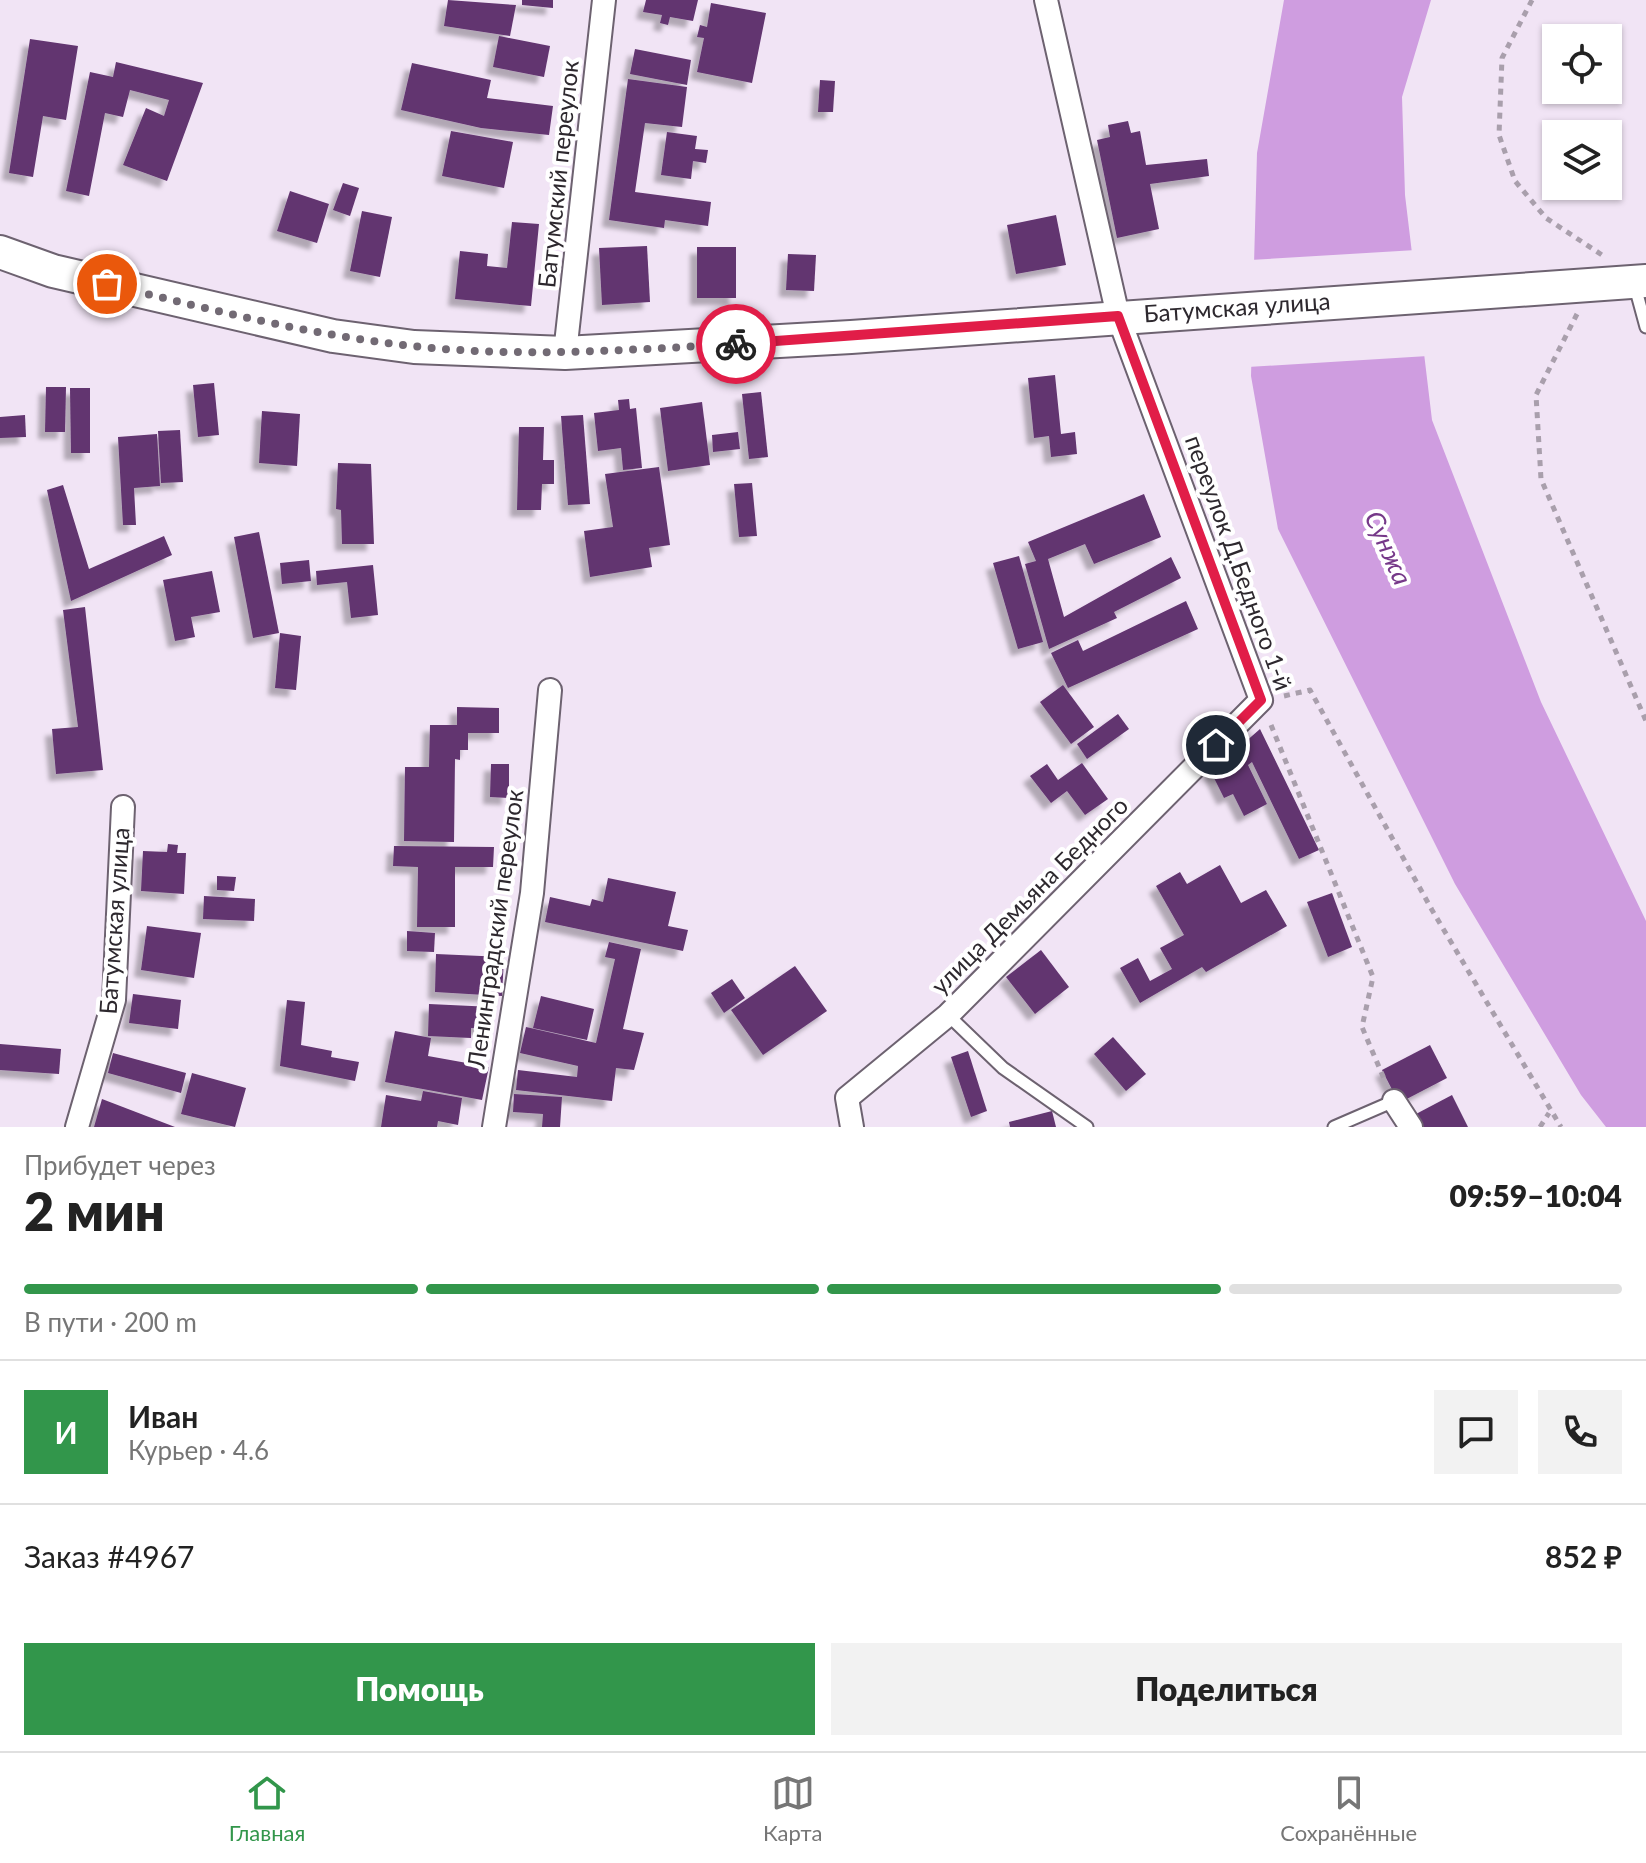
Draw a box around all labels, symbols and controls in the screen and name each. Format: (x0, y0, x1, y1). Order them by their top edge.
map controls (1542, 24, 1622, 200)
button: locate (1542, 24, 1622, 104)
street label: Батумский переулок (531, 58, 584, 289)
button: layers (1542, 120, 1622, 200)
pin (73, 250, 141, 318)
icon: bag (85, 262, 129, 306)
street label: Батумская улица (1143, 286, 1331, 327)
courier (696, 304, 776, 384)
icon: bike (714, 322, 758, 366)
street label: переулок Д.Бедного 1-й (1180, 431, 1299, 694)
water label: Сунжа (1358, 506, 1419, 590)
pin (1182, 711, 1250, 779)
icon: home (1194, 723, 1238, 767)
street label: Ленинградский переулок (460, 787, 529, 1071)
street label: улица Демьяна Бедного (924, 790, 1133, 999)
street label: Батумская улица (93, 827, 134, 1015)
text: Прибудет через (24, 1149, 216, 1181)
text: 09:59–10:04 (1449, 1177, 1622, 1213)
text: 2 мин (24, 1180, 165, 1242)
text: В пути · 200 m (24, 1306, 197, 1338)
button: chat (1434, 1390, 1518, 1474)
button: phone (1538, 1390, 1622, 1474)
text: Иван (128, 1398, 198, 1434)
text: И (54, 1414, 78, 1450)
text: Курьер · 4.6 (128, 1434, 269, 1466)
text: Заказ #4967 (24, 1538, 195, 1574)
text: 852 ₽ (1545, 1538, 1622, 1574)
button: Помощь (24, 1643, 815, 1735)
button: Поделиться (831, 1643, 1622, 1735)
tab: Главная (229, 1771, 305, 1846)
tab: Карта (763, 1771, 822, 1846)
tab: Сохранённые (1280, 1771, 1417, 1846)

